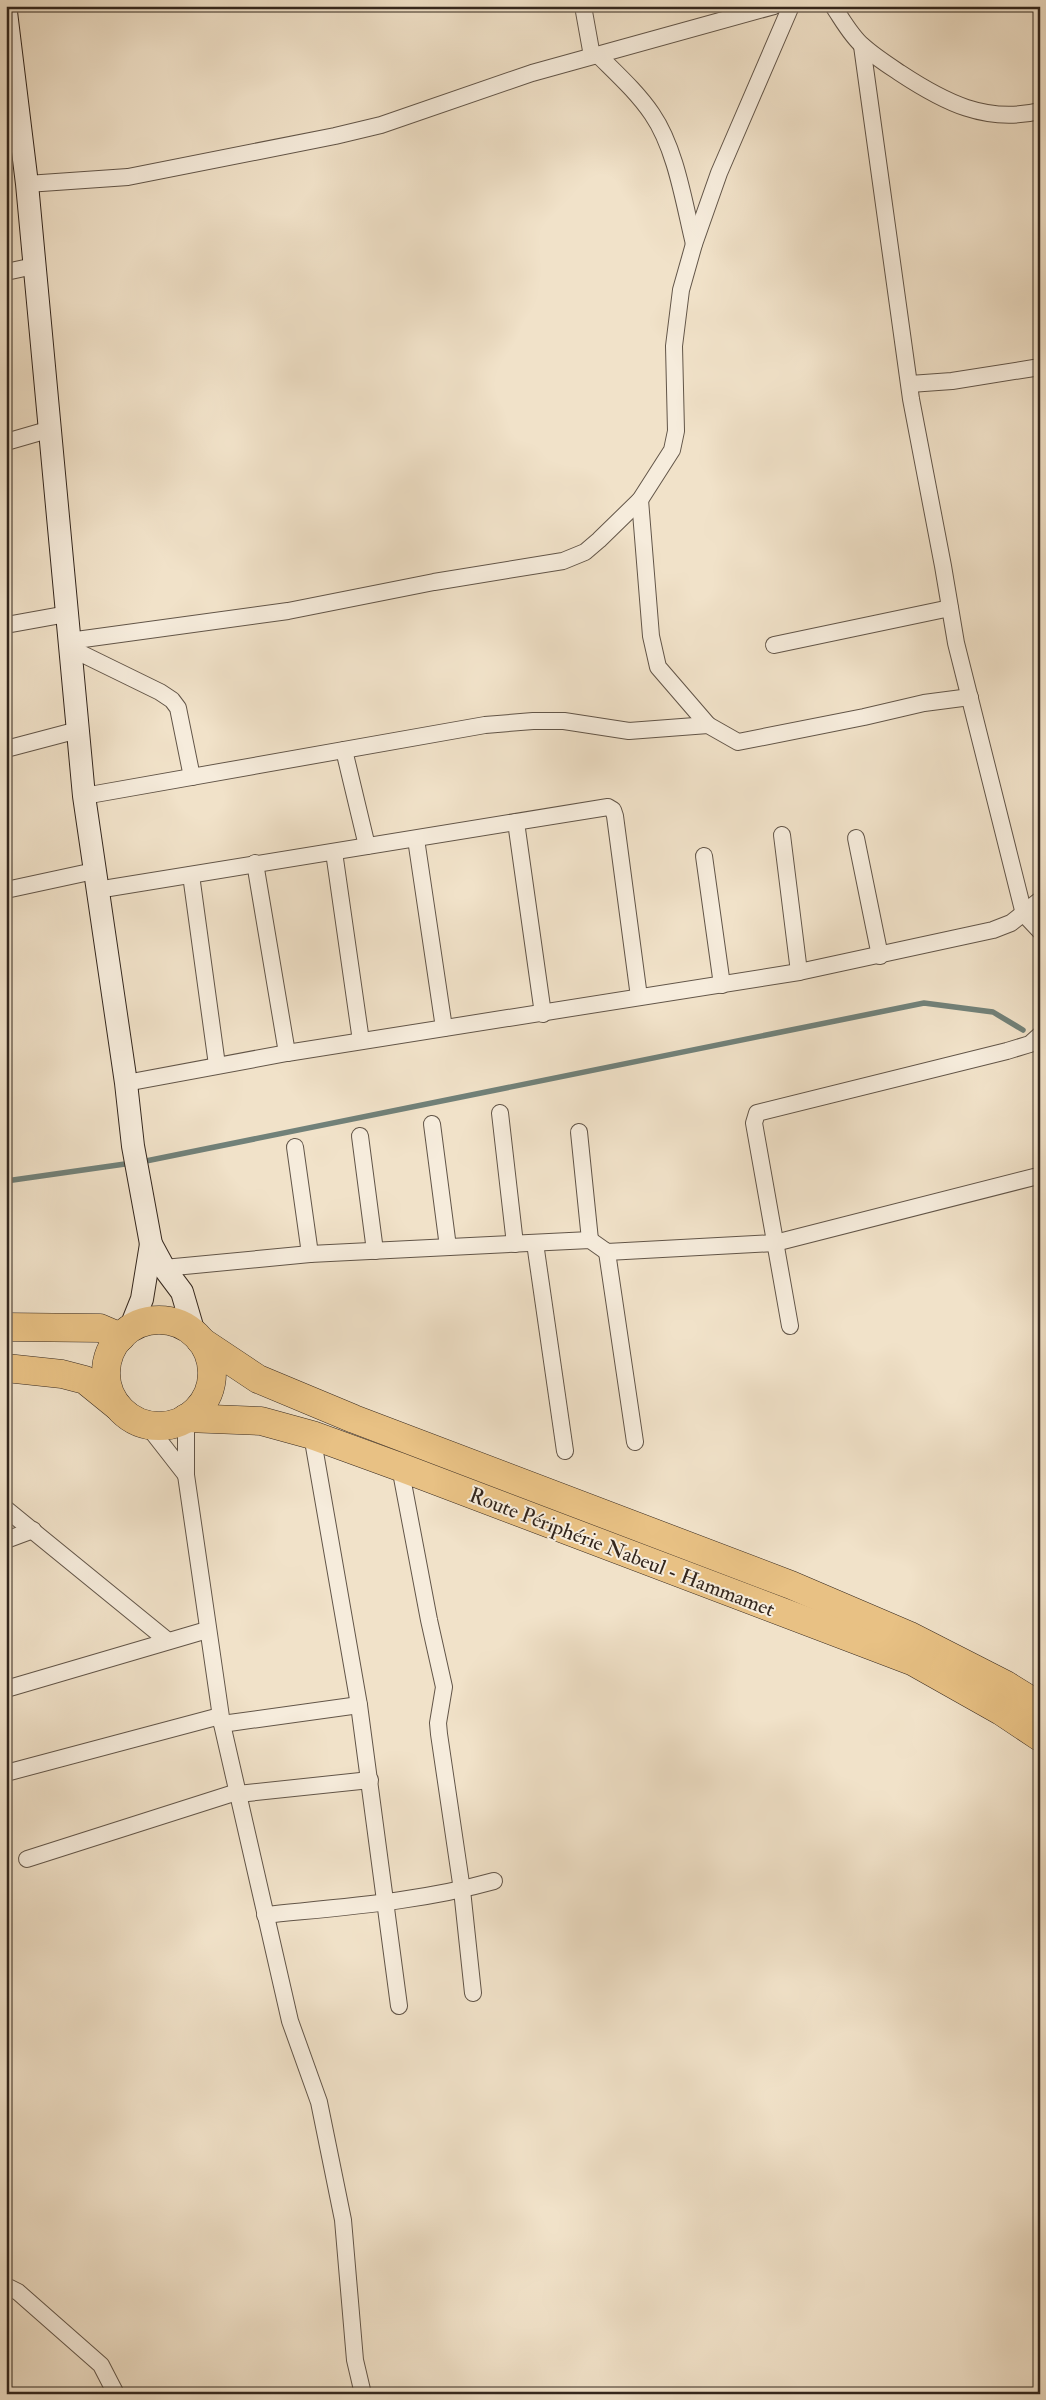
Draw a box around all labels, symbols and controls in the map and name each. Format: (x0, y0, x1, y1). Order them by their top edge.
street label: Route Périphérie Nabeul - Hammamet (465, 1482, 779, 1623)

